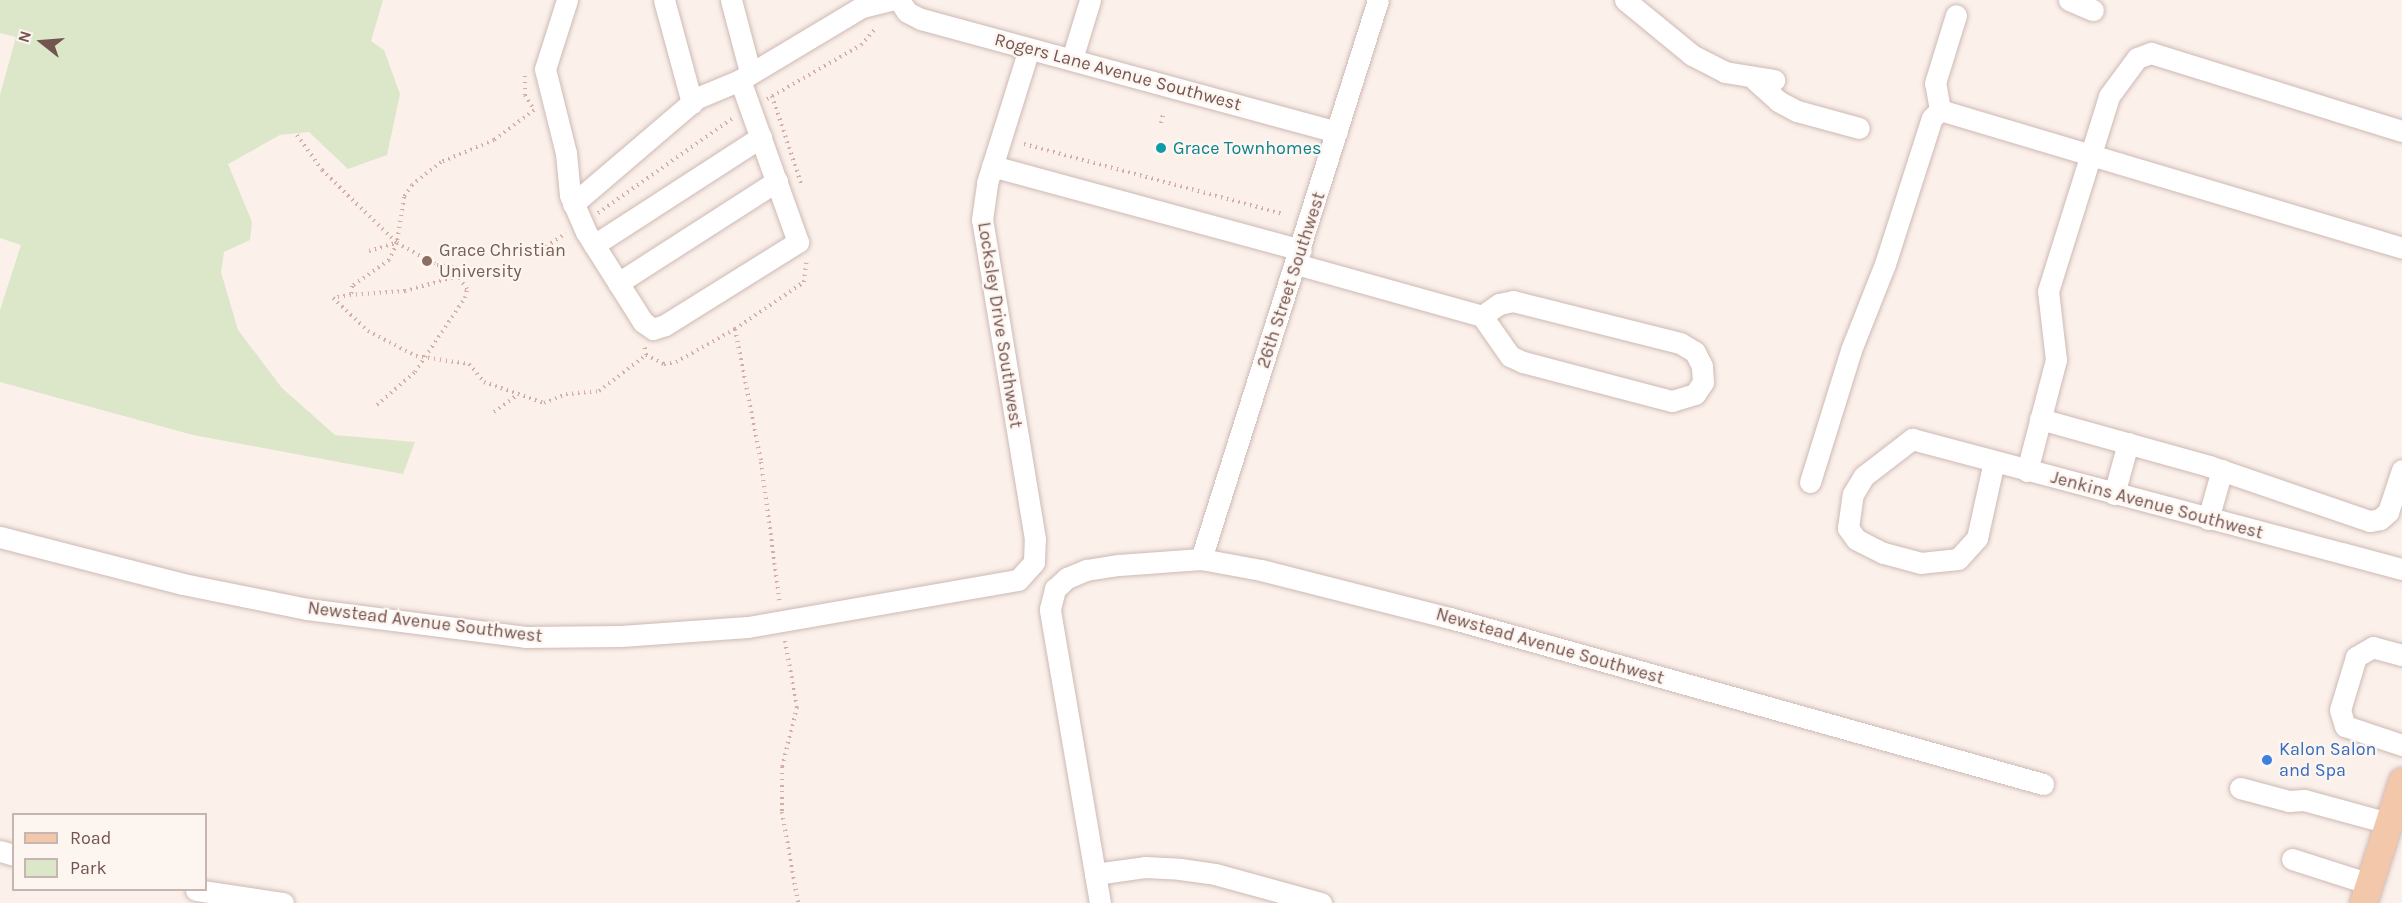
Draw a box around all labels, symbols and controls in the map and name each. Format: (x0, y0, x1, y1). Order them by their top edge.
north arrow (12, 12, 72, 72)
text: N (14, 28, 35, 45)
street label: Rogers Lane Avenue Southwest (992, 29, 1244, 115)
place label: Grace Townhomes (1173, 137, 1321, 159)
marker: Grace Townhomes (1154, 141, 1168, 155)
street label: 26th Street Southwest (1252, 189, 1330, 371)
street label: Locksley Drive Southwest (973, 221, 1027, 429)
place label: Grace Christian University (439, 240, 566, 282)
marker: Grace Christian University (420, 254, 434, 268)
street label: Jenkins Avenue Southwest (2049, 466, 2265, 544)
street label: Newstead Avenue Southwest (306, 597, 544, 647)
street label: Newstead Avenue Southwest (1434, 603, 1666, 689)
place label: Kalon Salon and Spa (2279, 739, 2376, 782)
marker: Kalon Salon and Spa (2260, 753, 2274, 767)
legend (12, 813, 207, 891)
text: Road (70, 827, 111, 849)
text: Park (70, 857, 107, 879)

